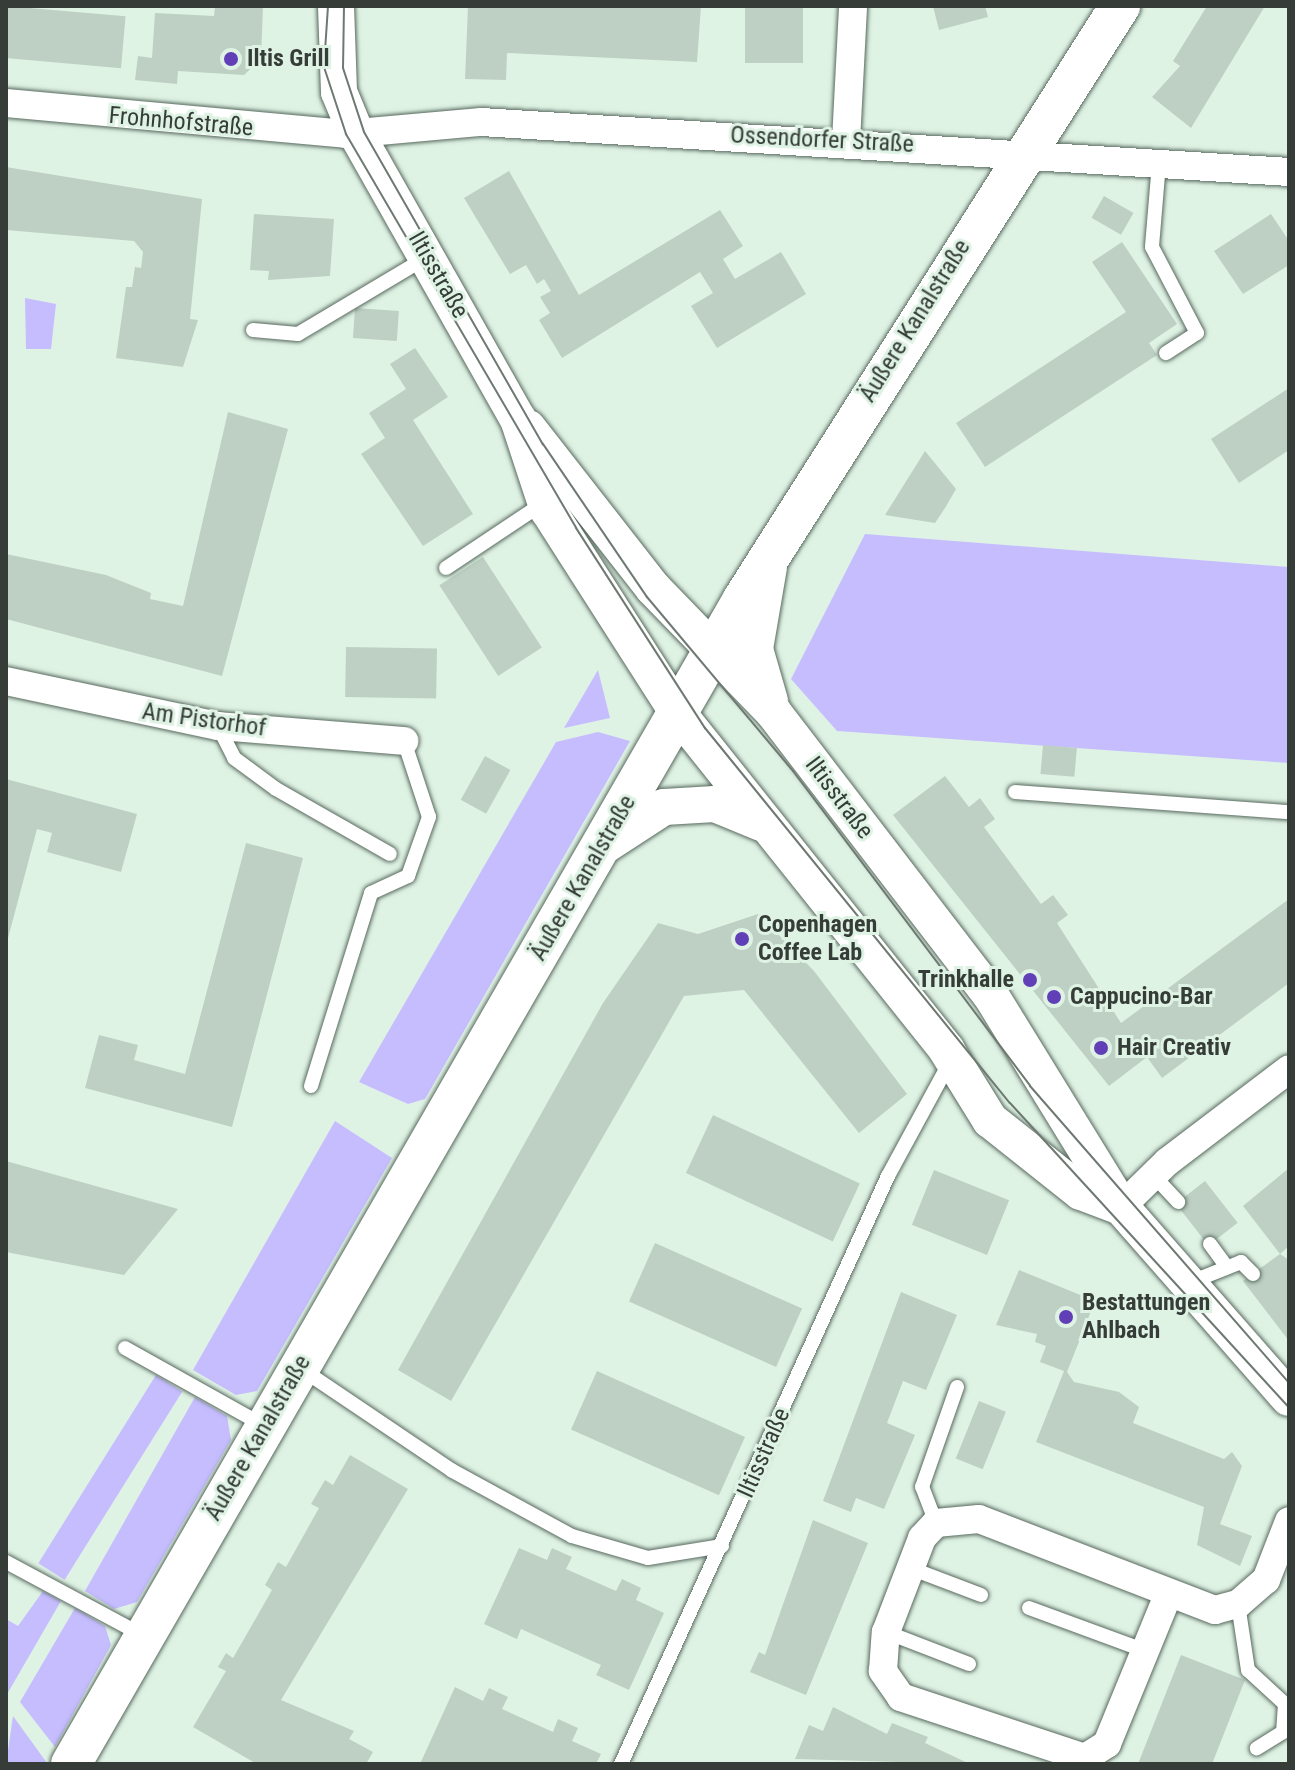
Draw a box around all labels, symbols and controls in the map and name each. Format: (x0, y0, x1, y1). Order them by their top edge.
place label: Iltis Grill (247, 45, 330, 73)
marker: Iltis Grill (222, 50, 240, 68)
street label: Frohnhofstraße (108, 101, 254, 143)
street label: Ossendorfer Straße (730, 121, 914, 159)
street label: Iltisstraße (402, 227, 474, 323)
street label: Äußere Kanalstraße (853, 234, 977, 408)
street label: Am Pistorhof (140, 697, 268, 743)
street label: Iltisstraße (799, 751, 879, 845)
street label: Äußere Kanalstraße (524, 790, 642, 966)
place label: Copenhagen Coffee Lab (758, 911, 877, 967)
marker: Copenhagen Coffee Lab (733, 930, 751, 948)
place label: Trinkhalle (918, 966, 1014, 994)
marker: Trinkhalle (1021, 971, 1039, 989)
place label: Cappucino-Bar (1070, 983, 1213, 1011)
marker: Cappucino-Bar (1045, 988, 1063, 1006)
place label: Hair Creativ (1117, 1034, 1231, 1062)
marker: Hair Creativ (1092, 1039, 1110, 1057)
place label: Bestattungen Ahlbach (1082, 1289, 1210, 1345)
marker: Bestattungen Ahlbach (1057, 1308, 1075, 1326)
street label: Äußere Kanalstraße (199, 1350, 317, 1526)
street label: Iltisstraße (731, 1404, 797, 1502)

